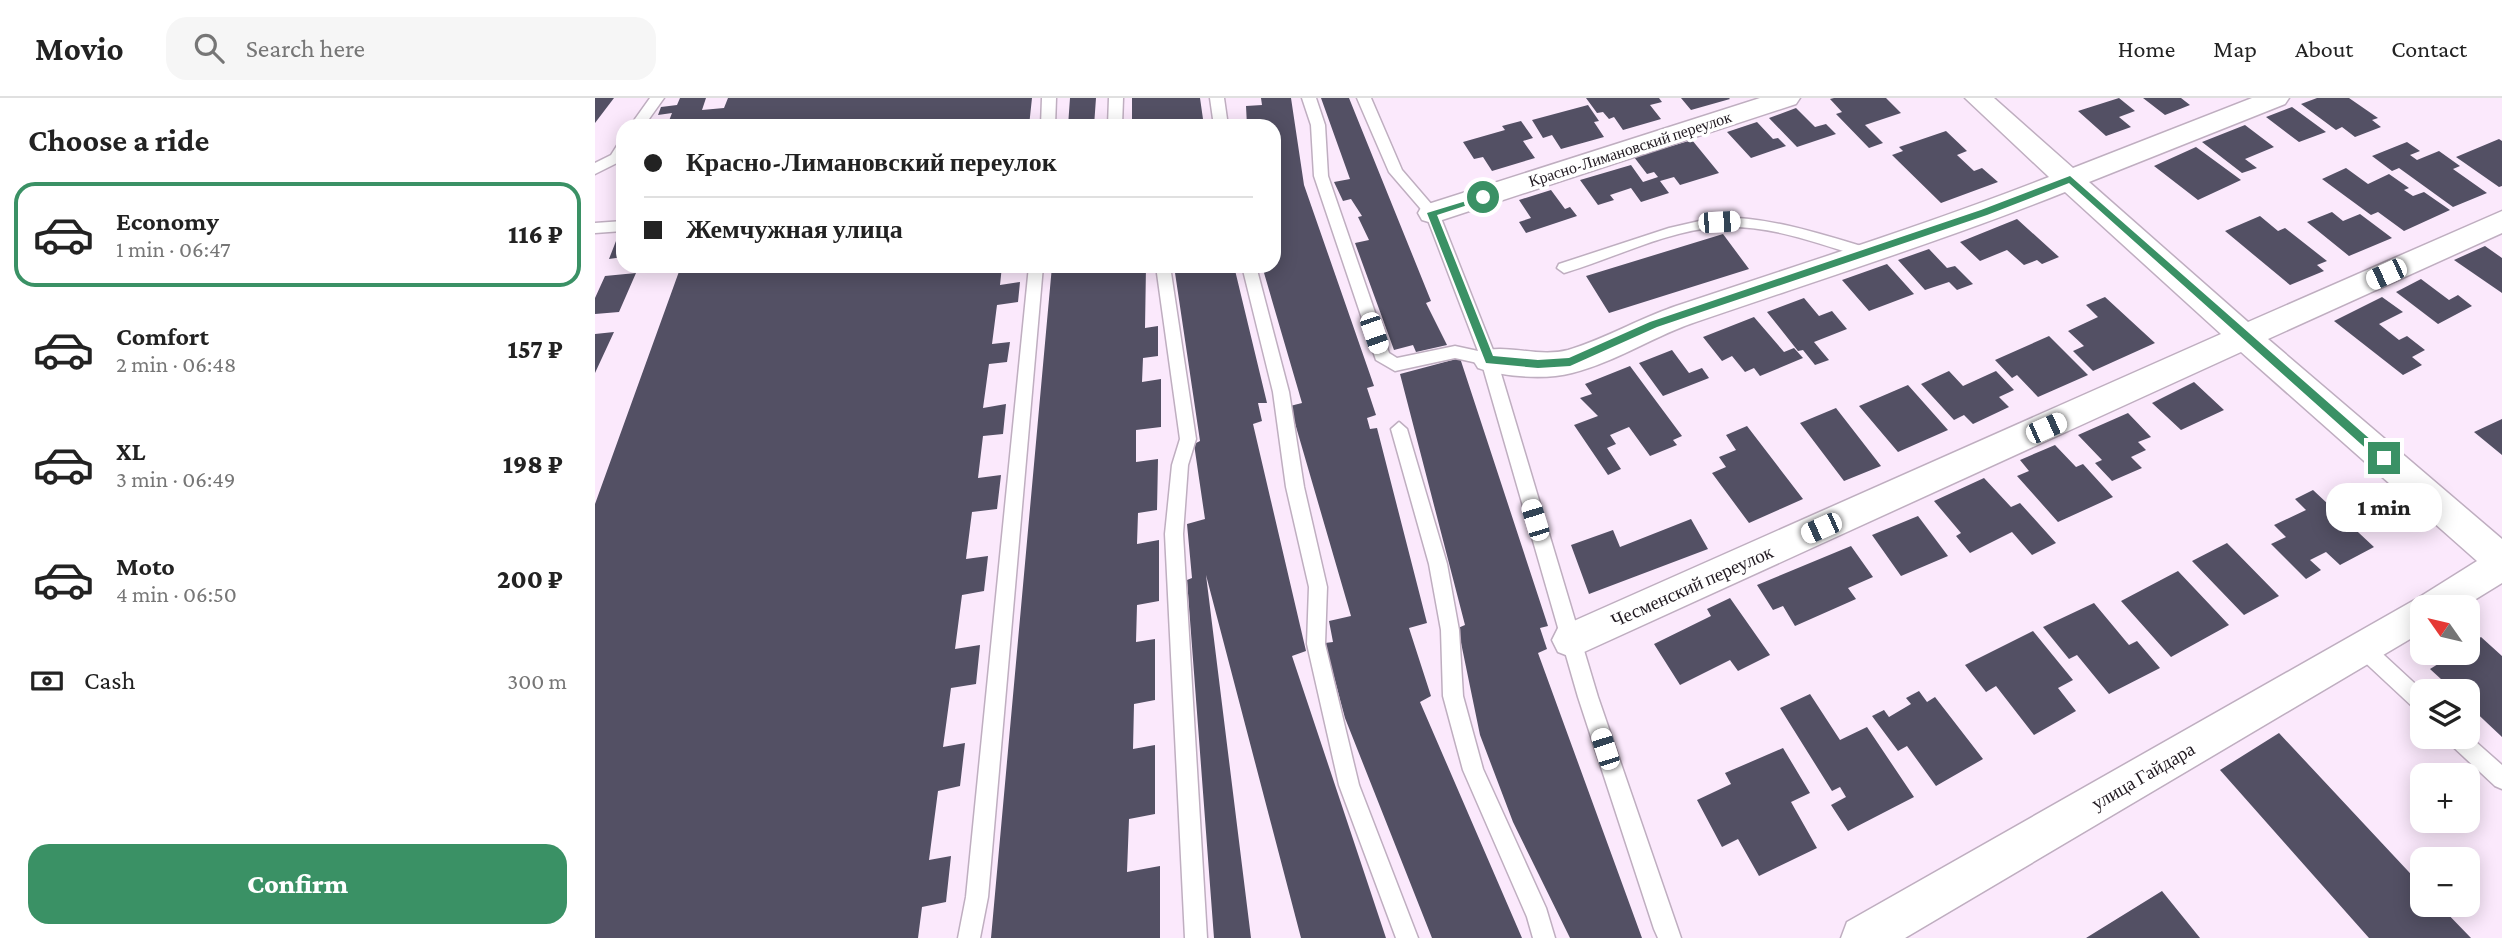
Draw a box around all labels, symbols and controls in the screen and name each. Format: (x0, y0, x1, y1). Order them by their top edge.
search box (166, 17, 656, 80)
icon: search (190, 29, 228, 67)
text: Movio (35, 30, 124, 67)
text: Search here (246, 34, 365, 63)
text: Home (2118, 35, 2175, 62)
text: Map (2213, 35, 2257, 62)
text: About (2295, 35, 2353, 62)
text: Contact (2391, 35, 2467, 62)
street label: Красно-Лимановский переулок (1526, 108, 1734, 191)
text: Choose a ride (28, 122, 209, 158)
text: Красно-Лимановский переулок (686, 148, 1057, 177)
route start (1467, 181, 1499, 213)
icon: car (32, 203, 95, 266)
text: Economy (116, 207, 219, 236)
car (1698, 210, 1741, 234)
text: Жемчужная улица (686, 215, 903, 244)
text: 116 ₽ (508, 220, 563, 249)
text: 1 min · 06:47 (116, 236, 231, 262)
car (2363, 256, 2410, 292)
car (1358, 310, 1391, 356)
icon: car (32, 318, 95, 381)
text: Comfort (116, 322, 209, 351)
text: 157 ₽ (508, 335, 563, 364)
text: 2 min · 06:48 (116, 351, 236, 377)
car (2023, 410, 2070, 446)
icon: car (32, 433, 95, 496)
text: XL (116, 437, 145, 466)
route end (2368, 442, 2400, 474)
text: 198 ₽ (503, 450, 563, 479)
text: 3 min · 06:49 (116, 466, 235, 492)
callout: 1 min (2326, 482, 2442, 532)
text: 1 min (2357, 494, 2411, 520)
car (1519, 497, 1552, 543)
car (1798, 510, 1845, 546)
street label: Чесменский переулок (1608, 541, 1777, 631)
icon: car (32, 548, 95, 611)
text: Moto (116, 552, 175, 581)
text: 200 ₽ (497, 565, 563, 594)
text: 4 min · 06:50 (116, 581, 237, 607)
north arrow (2410, 595, 2480, 665)
map controls (2410, 595, 2480, 917)
icon: cash (28, 662, 66, 700)
text: Cash (84, 666, 135, 695)
text: 300 m (507, 668, 567, 694)
button: layers (2410, 679, 2480, 749)
car (1589, 726, 1622, 772)
street label: улица Гайдара (2088, 738, 2199, 814)
button: + (2410, 763, 2480, 833)
button: Confirm (28, 844, 567, 924)
button: − (2410, 847, 2480, 917)

